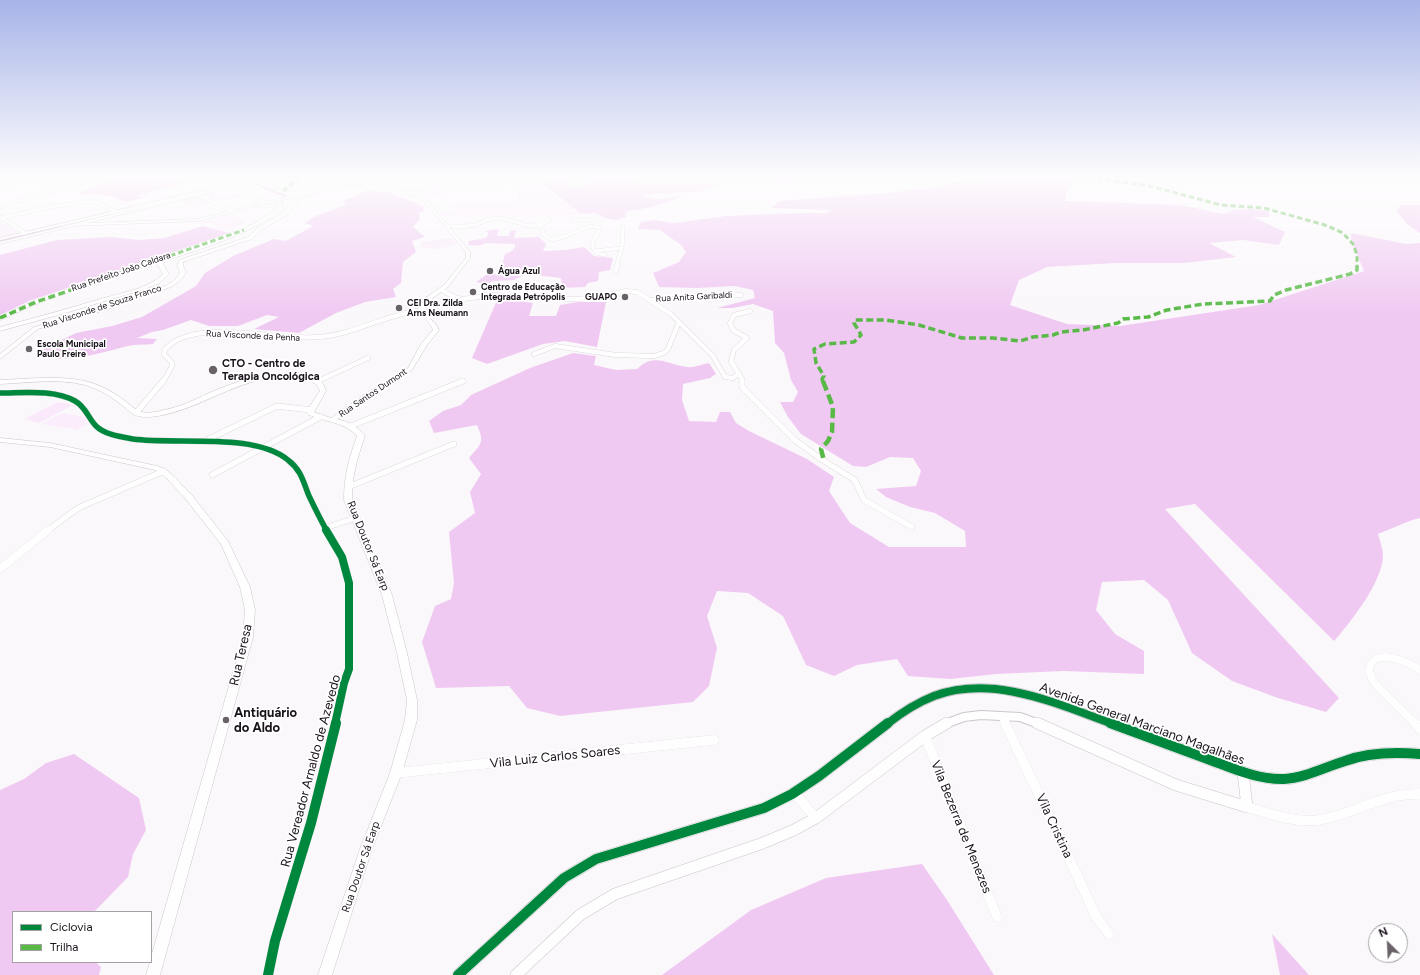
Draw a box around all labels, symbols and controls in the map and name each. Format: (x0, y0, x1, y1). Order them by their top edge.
street label: Rua Prefeito João Caldara (70, 250, 172, 294)
marker: Água Azul (485, 266, 495, 276)
place label: Água Azul (498, 266, 540, 276)
place label: Centro de Educação Integrada Petrópolis (481, 282, 565, 303)
street label: Rua Visconde de Souza Franco (41, 283, 163, 331)
marker: Centro de Educação Integrada Petrópolis (468, 287, 478, 297)
street label: Rua Anita Garibaldi (655, 290, 733, 304)
place label: GUAPO (585, 292, 617, 302)
marker: GUAPO (620, 292, 630, 302)
place label: CEI Dra. Zilda Arns Neumann (407, 298, 468, 319)
marker: CEI Dra. Zilda Arns Neumann (394, 303, 404, 313)
street label: Rua Visconde da Penha (206, 328, 300, 344)
place label: Escola Municipal Paulo Freire (37, 339, 106, 360)
marker: Escola Municipal Paulo Freire (24, 344, 34, 354)
place label: CTO - Centro de Terapia Oncológica (222, 357, 320, 383)
marker: CTO - Centro de Terapia Oncológica (207, 364, 219, 376)
street label: Rua Santos Dumont (337, 366, 409, 420)
street label: Rua Doutor Sá Earp (344, 499, 392, 593)
street label: Rua Teresa (226, 623, 256, 687)
street label: Rua Vereador Arnaldo de Azevedo (278, 673, 344, 869)
street label: Avenida General Marciano Magalhães (1037, 680, 1247, 768)
place label: Antiquário do Aldo (234, 705, 297, 736)
marker: Antiquário do Aldo (221, 715, 231, 725)
street label: Vila Luiz Carlos Soares (489, 742, 621, 772)
street label: Vila Bezerra de Menezes (927, 758, 995, 896)
street label: Vila Cristina (1032, 791, 1076, 861)
street label: Rua Doutor Sá Earp (339, 820, 383, 914)
legend (12, 911, 152, 963)
text: Ciclovia (50, 920, 93, 934)
north arrow (1368, 923, 1408, 963)
text: N (1377, 925, 1390, 940)
text: Trilha (50, 940, 78, 954)

